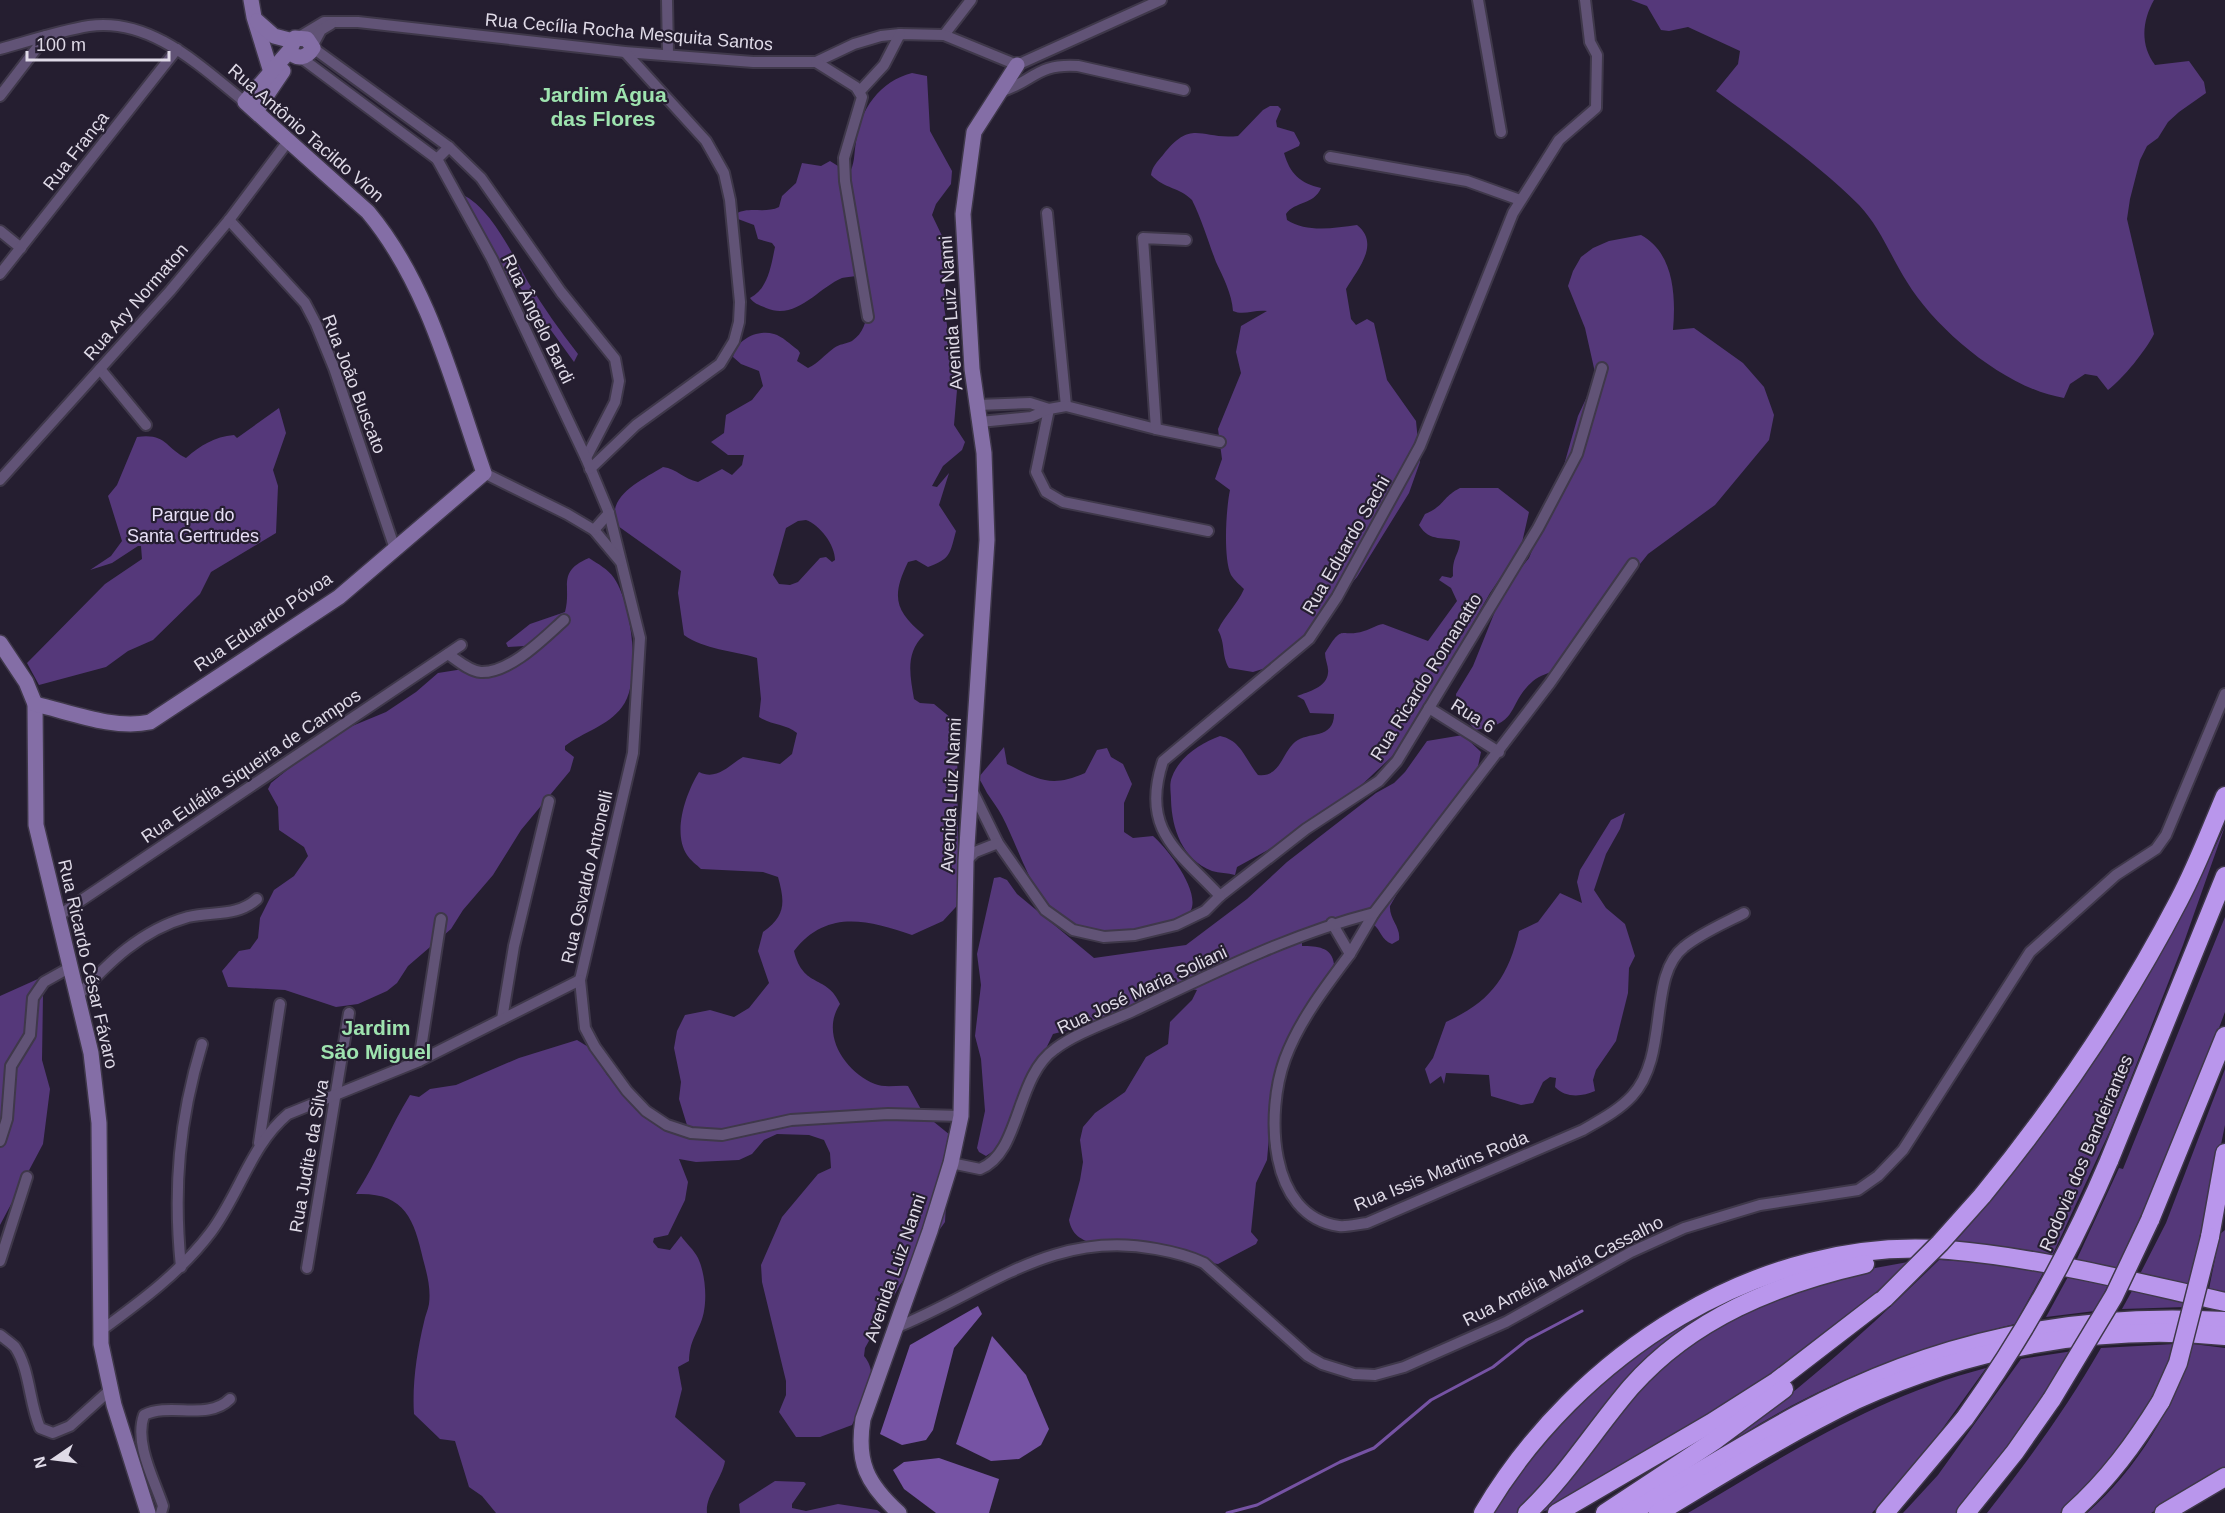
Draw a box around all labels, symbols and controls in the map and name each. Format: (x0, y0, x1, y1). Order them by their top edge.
street label: Rua Cecília Rocha Mesquita Santos (484, 9, 774, 55)
scale bar (27, 24, 170, 62)
text: 100 m (36, 35, 86, 55)
street label: Rua Antônio Tacildo Vion (224, 60, 388, 206)
district label: Jardim Água das Flores (539, 83, 667, 130)
street label: Rua França (39, 107, 113, 194)
street label: Avenida Luiz Nanni (936, 235, 966, 391)
street label: Rua Ary Normaton (80, 240, 192, 364)
street label: Rua Ângelo Bardi (498, 251, 578, 387)
street label: Rua João Buscato (318, 312, 390, 456)
street label: Rua Eduardo Sachi (1298, 472, 1394, 618)
park label: Parque do Santa Gertrudes (127, 505, 259, 546)
street label: Rua Eduardo Póvoa (190, 568, 337, 676)
street label: Rua Ricardo Romanatto (1366, 590, 1486, 764)
street label: Rua Eulália Siqueira de Campos (138, 685, 364, 847)
street label: Rua 6 (1447, 695, 1499, 737)
street label: Avenida Luiz Nanni (937, 717, 965, 873)
street label: Rua Osvaldo Antonelli (557, 788, 617, 966)
street label: Rua Ricardo César Fávaro (54, 857, 122, 1071)
street label: Rua José Maria Soliani (1054, 942, 1230, 1038)
district label: Jardim São Miguel (321, 1016, 431, 1063)
street label: Rodovia dos Bandeirantes (2036, 1052, 2136, 1254)
street label: Rua Judite da Silva (286, 1077, 332, 1234)
street label: Rua Issis Martins Roda (1351, 1127, 1532, 1215)
street label: Avenida Luiz Nanni (860, 1192, 930, 1344)
street label: Rua Amélia Maria Cassalho (1460, 1212, 1666, 1330)
north arrow (24, 1429, 84, 1489)
text: N (30, 1455, 50, 1470)

